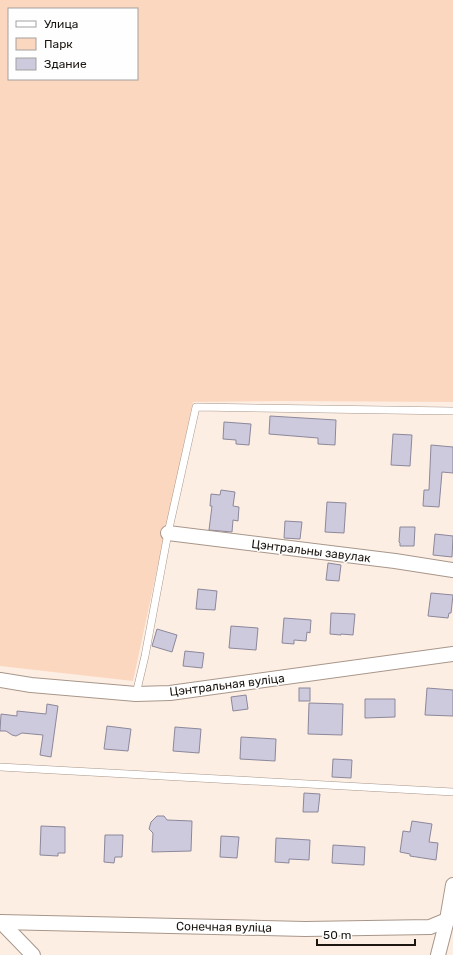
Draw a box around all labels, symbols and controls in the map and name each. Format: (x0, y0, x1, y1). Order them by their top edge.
legend (8, 8, 138, 80)
text: Улица (44, 17, 78, 31)
text: Парк (44, 37, 73, 51)
text: Здание (44, 57, 87, 71)
street label: Цэнтральны завулак (251, 537, 372, 565)
street label: Цэнтральная вуліца (169, 671, 285, 699)
street label: Сонечная вуліца (176, 919, 272, 935)
scale bar (317, 921, 415, 947)
text: 50 m (323, 928, 351, 942)

